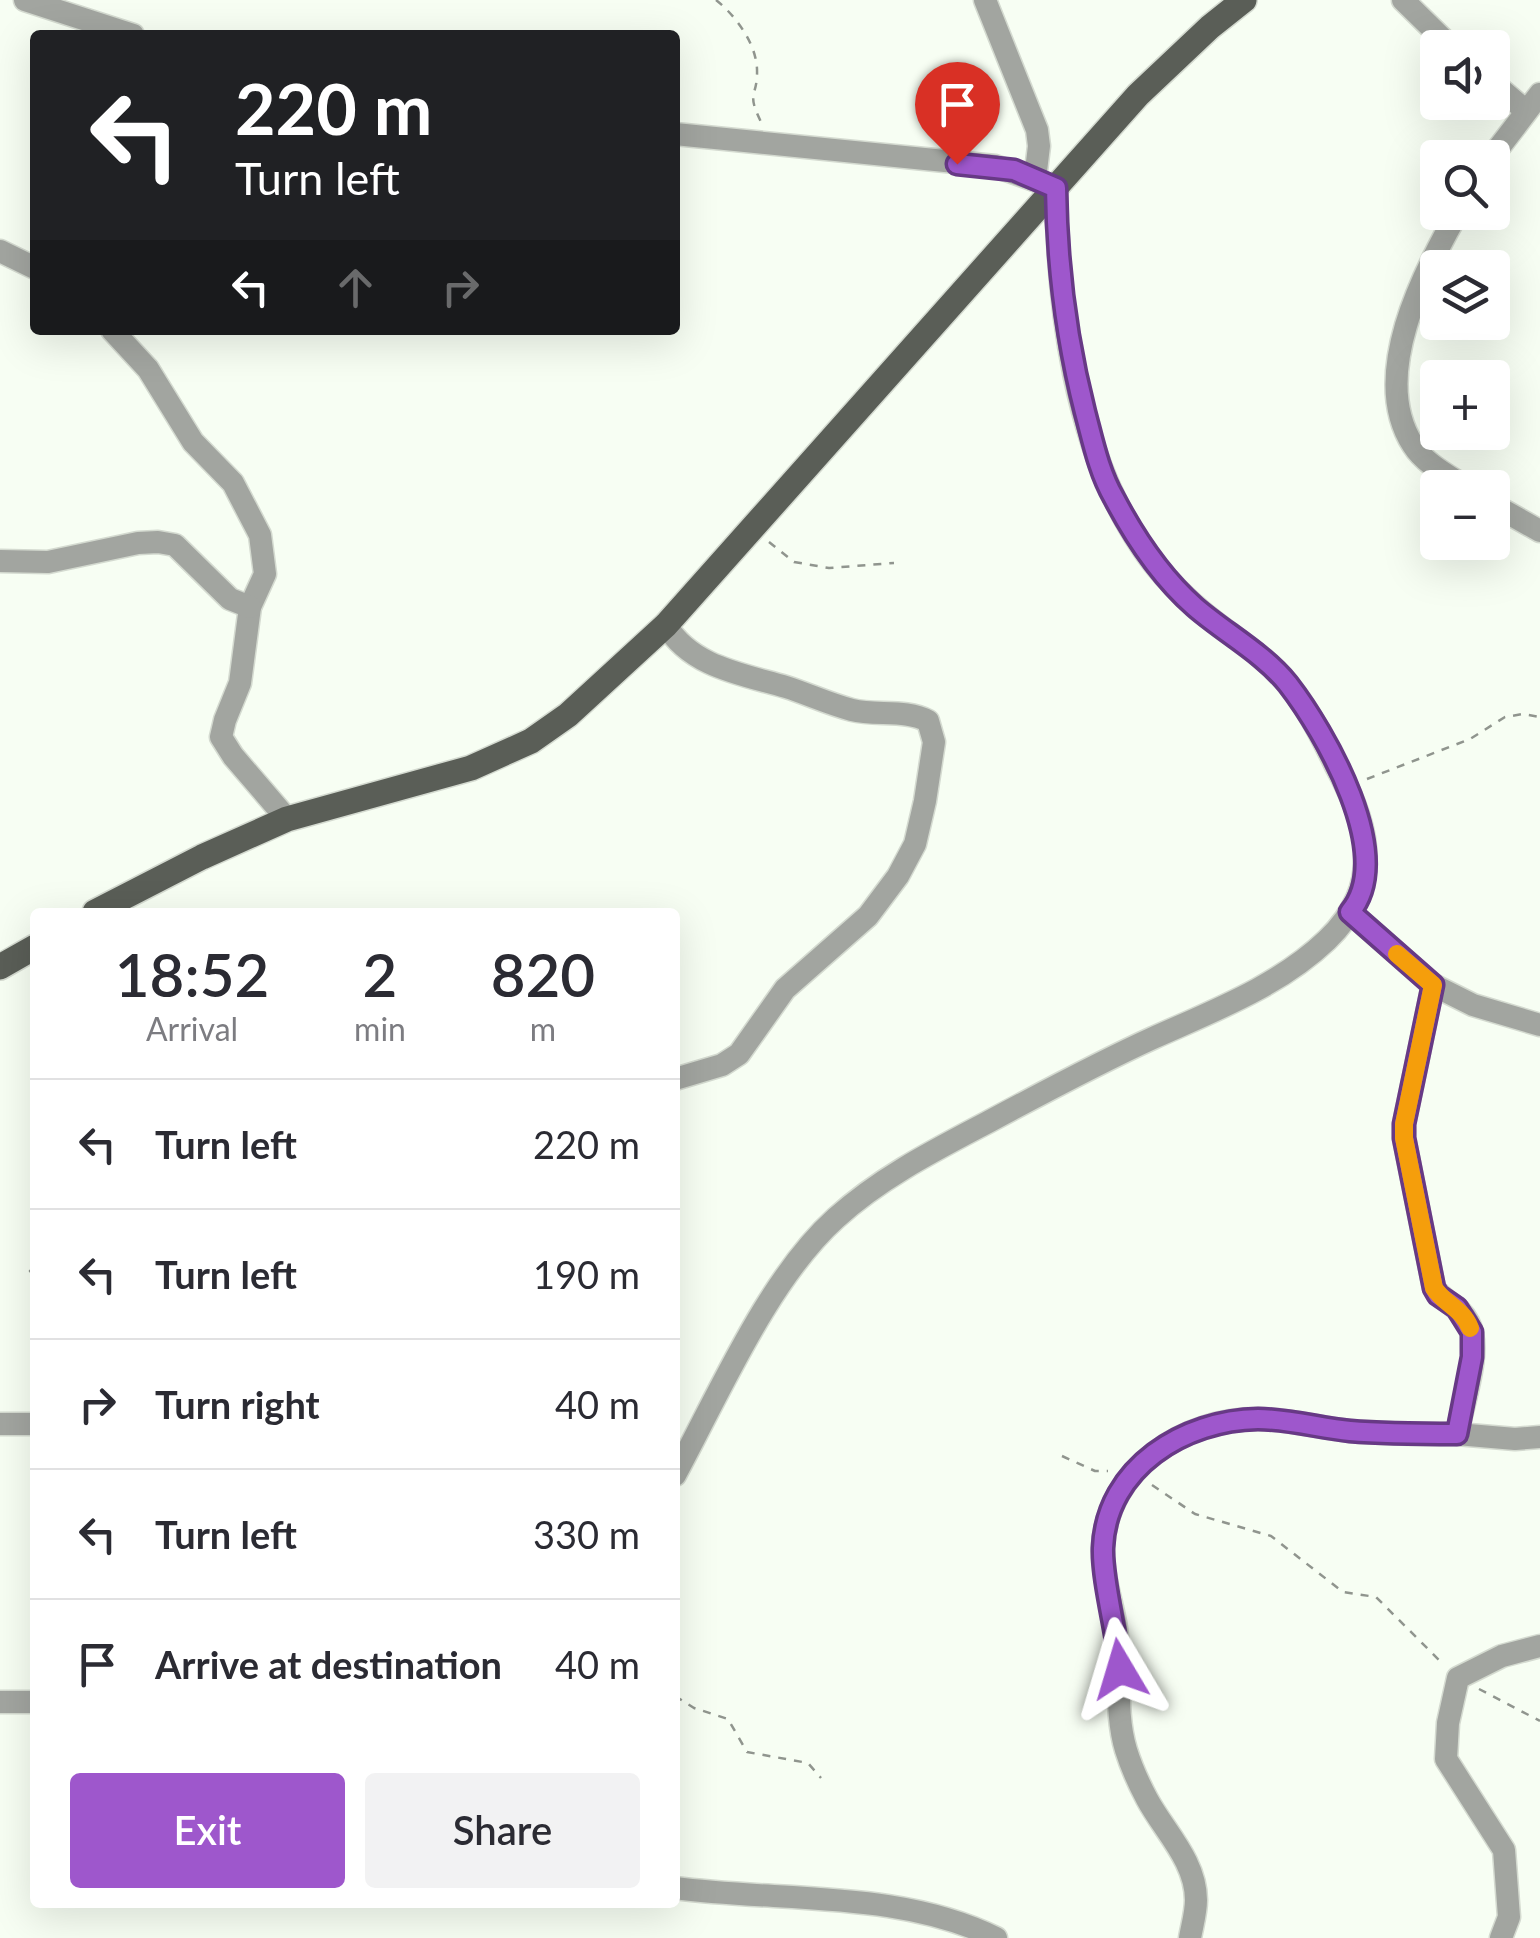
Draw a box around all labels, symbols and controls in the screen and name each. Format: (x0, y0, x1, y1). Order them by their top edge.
map controls (1420, 30, 1510, 560)
button: sound (1420, 30, 1510, 120)
pin (915, 62, 1000, 165)
text: 220 m (235, 66, 432, 150)
icon: left (70, 70, 200, 200)
icon: arrive (930, 77, 985, 132)
button: search (1420, 140, 1510, 230)
text: Turn left (235, 151, 400, 205)
button: layers (1420, 250, 1510, 340)
icon: left (223, 260, 278, 315)
icon: ahead (328, 260, 383, 315)
icon: right (433, 260, 488, 315)
button: + (1420, 360, 1510, 450)
button: − (1420, 470, 1510, 560)
text: 18:52 (115, 938, 269, 1010)
text: 2 (363, 938, 397, 1010)
text: 820 (491, 938, 595, 1010)
text: Arrival (146, 1009, 238, 1048)
text: min (354, 1009, 406, 1048)
text: m (530, 1009, 556, 1048)
icon: left (70, 1117, 125, 1172)
text: Turn left (155, 1121, 297, 1167)
text: 220 m (533, 1121, 640, 1167)
icon: left (70, 1247, 125, 1302)
text: Turn left (155, 1251, 297, 1297)
text: 190 m (533, 1251, 640, 1297)
icon: right (70, 1377, 125, 1432)
text: Turn right (155, 1381, 320, 1427)
text: 40 m (555, 1381, 640, 1427)
icon: left (70, 1507, 125, 1562)
text: Turn left (155, 1511, 297, 1557)
text: 330 m (533, 1511, 640, 1557)
position arrow (1068, 1617, 1172, 1721)
icon: arrive (70, 1637, 125, 1692)
text: Arrive at destination (155, 1641, 502, 1687)
text: 40 m (555, 1641, 640, 1687)
button: Exit (70, 1773, 345, 1888)
button: Share (365, 1773, 640, 1888)

